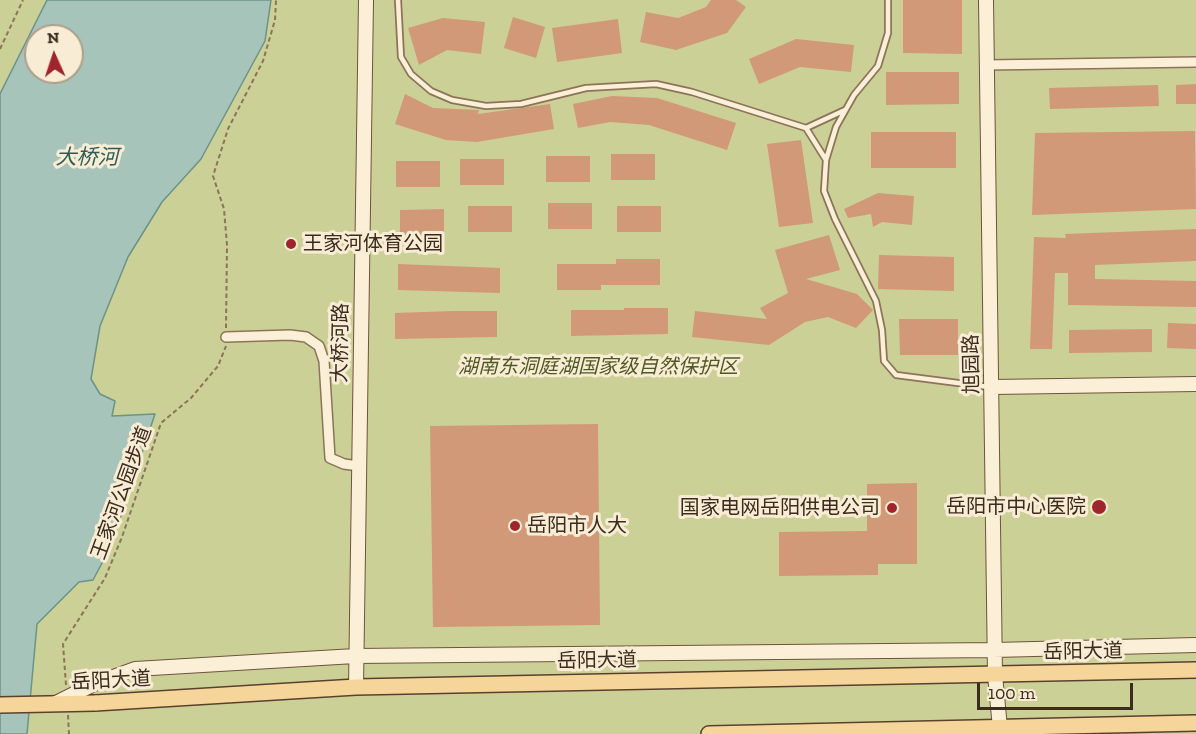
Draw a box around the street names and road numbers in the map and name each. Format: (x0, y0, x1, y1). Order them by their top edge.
street label: 大桥河路 (328, 303, 354, 383)
street label: 旭园路 (959, 334, 985, 394)
street label: 王家河公园步道 (87, 423, 157, 563)
street label: 岳阳大道 (1043, 639, 1123, 665)
street label: 岳阳大道 (557, 648, 637, 674)
street label: 岳阳大道 (70, 667, 152, 695)

